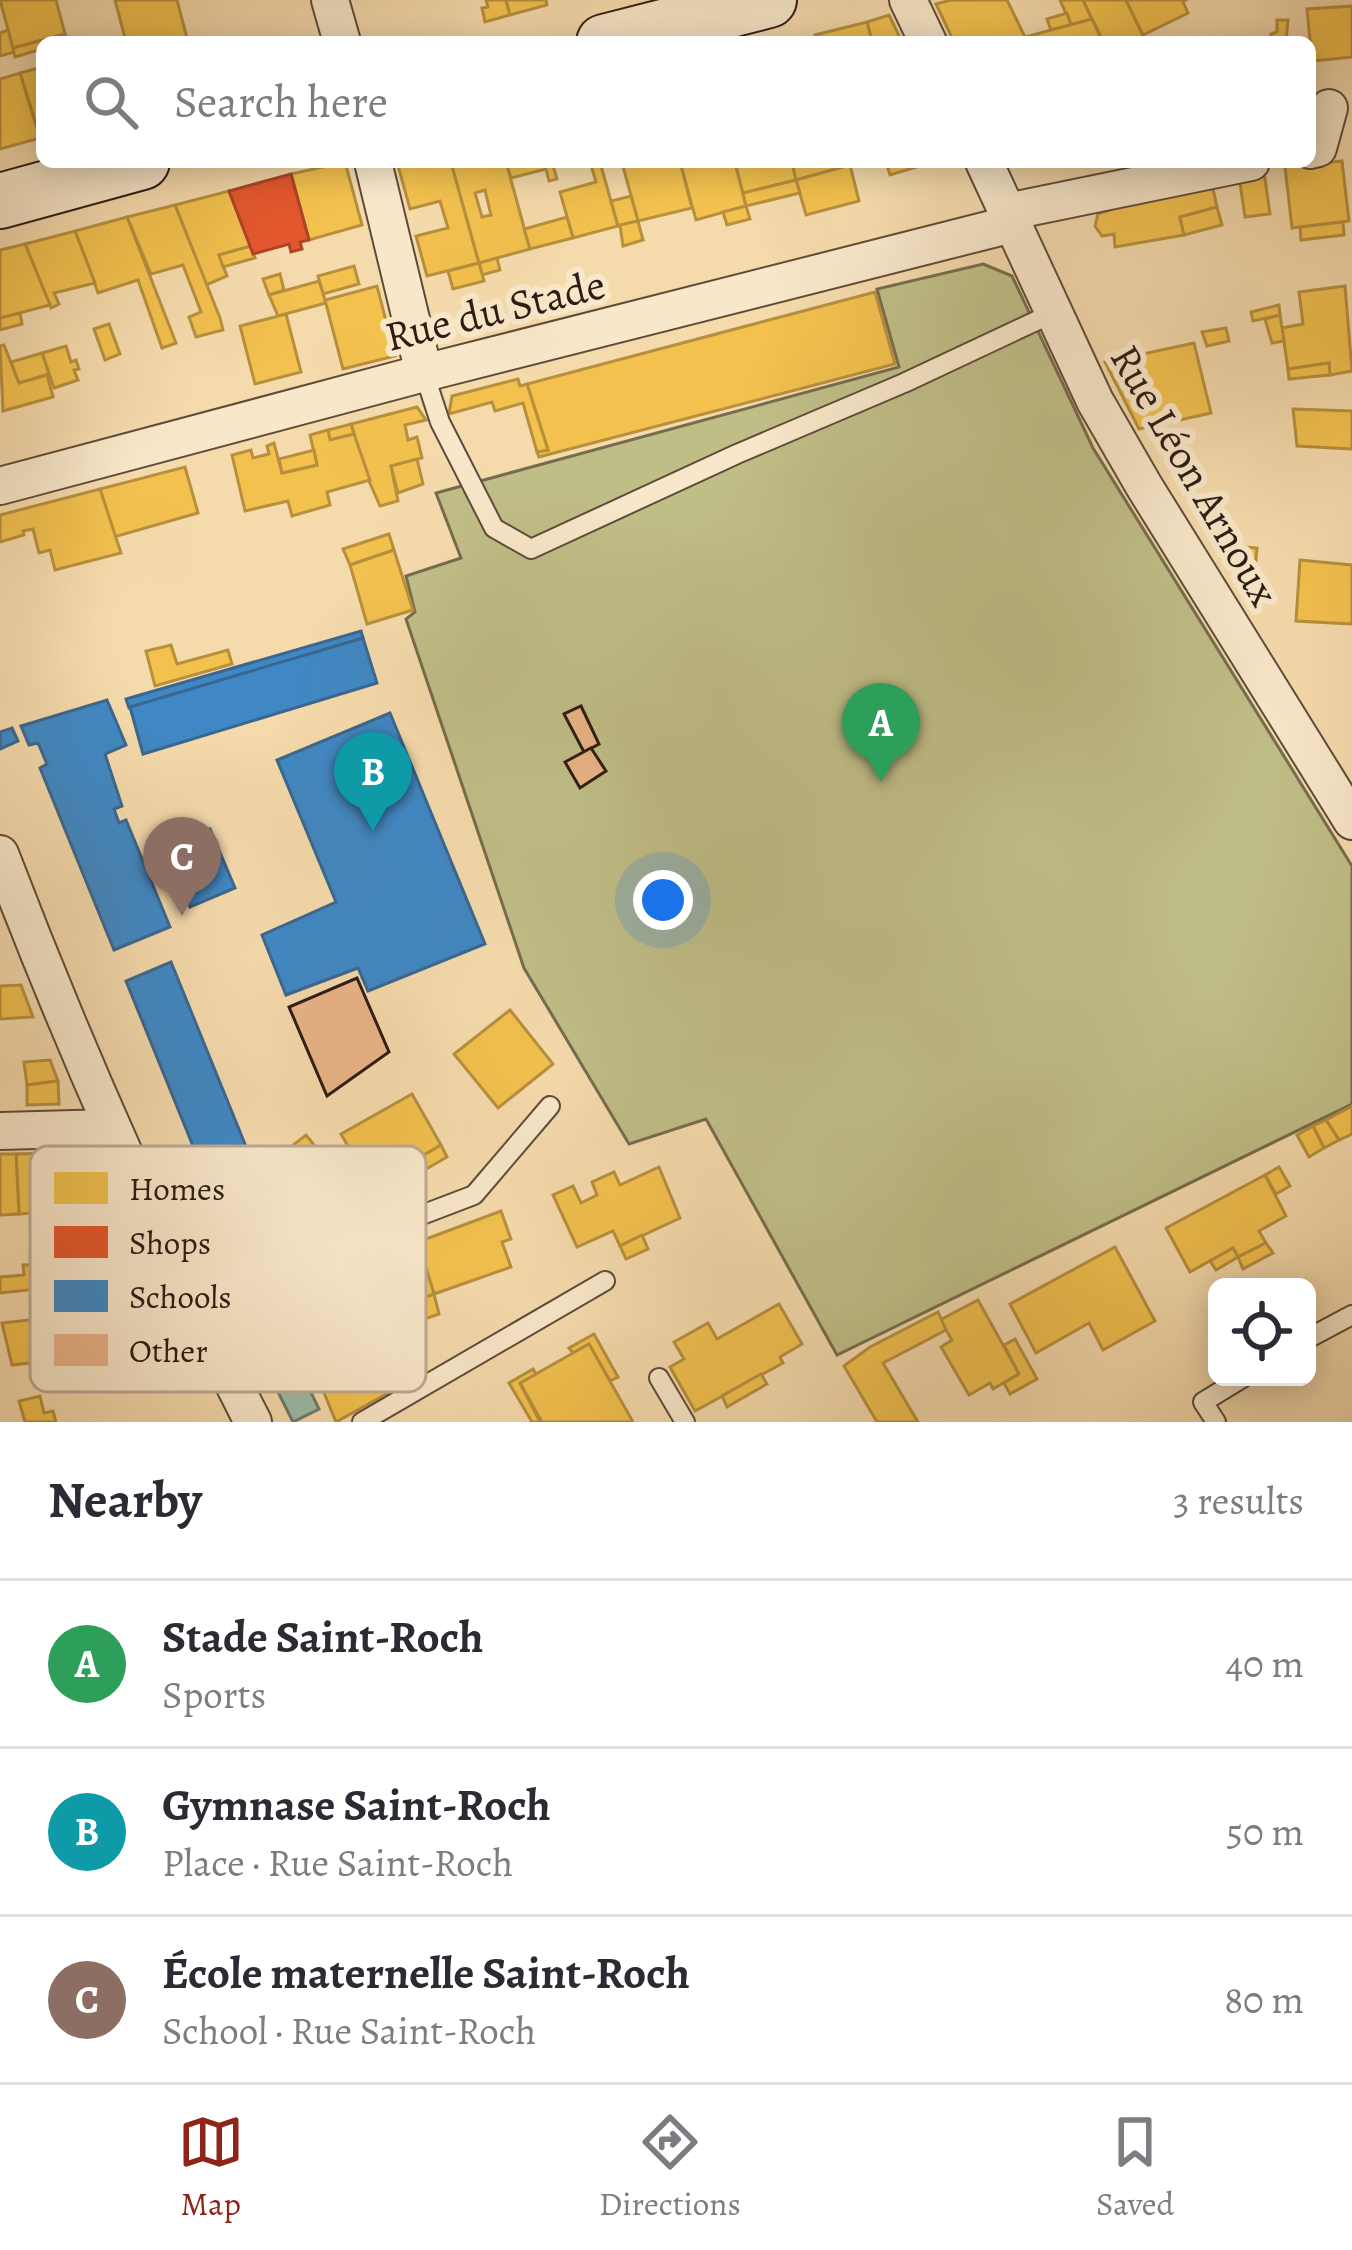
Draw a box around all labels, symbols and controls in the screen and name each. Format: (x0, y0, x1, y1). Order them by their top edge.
search box (36, 36, 1316, 168)
icon: search (78, 69, 144, 135)
text: Search here (174, 71, 388, 133)
street label: Rue du Stade (379, 255, 611, 365)
street label: Rue Léon Arnoux (1097, 334, 1293, 616)
pin: A (842, 683, 920, 782)
pin: B (334, 732, 412, 831)
pin: C (143, 817, 221, 916)
your location (633, 870, 693, 930)
legend (30, 1146, 426, 1392)
text: Homes (129, 1166, 225, 1211)
text: Shops (129, 1220, 211, 1265)
text: Schools (129, 1274, 232, 1319)
map controls (1208, 1278, 1316, 1386)
button: locate (1208, 1278, 1316, 1386)
text: Other (129, 1328, 208, 1373)
text: Nearby (48, 1465, 202, 1535)
text: 3 results (1173, 1474, 1304, 1527)
text: Stade Saint-Roch (162, 1606, 483, 1668)
text: A (75, 1637, 99, 1690)
text: 40 m (1225, 1637, 1304, 1690)
text: Sports (162, 1668, 266, 1721)
text: Gymnase Saint-Roch (162, 1774, 551, 1836)
text: B (75, 1805, 99, 1858)
text: 50 m (1226, 1805, 1304, 1858)
text: Place · Rue Saint-Roch (162, 1836, 513, 1889)
text: École maternelle Saint-Roch (162, 1942, 690, 2004)
text: C (75, 1973, 99, 2026)
text: 80 m (1224, 1973, 1304, 2026)
text: School · Rue Saint-Roch (162, 2004, 536, 2057)
tab: Map (178, 2109, 244, 2226)
tab: Directions (599, 2109, 741, 2226)
tab: Saved (1096, 2109, 1174, 2226)

